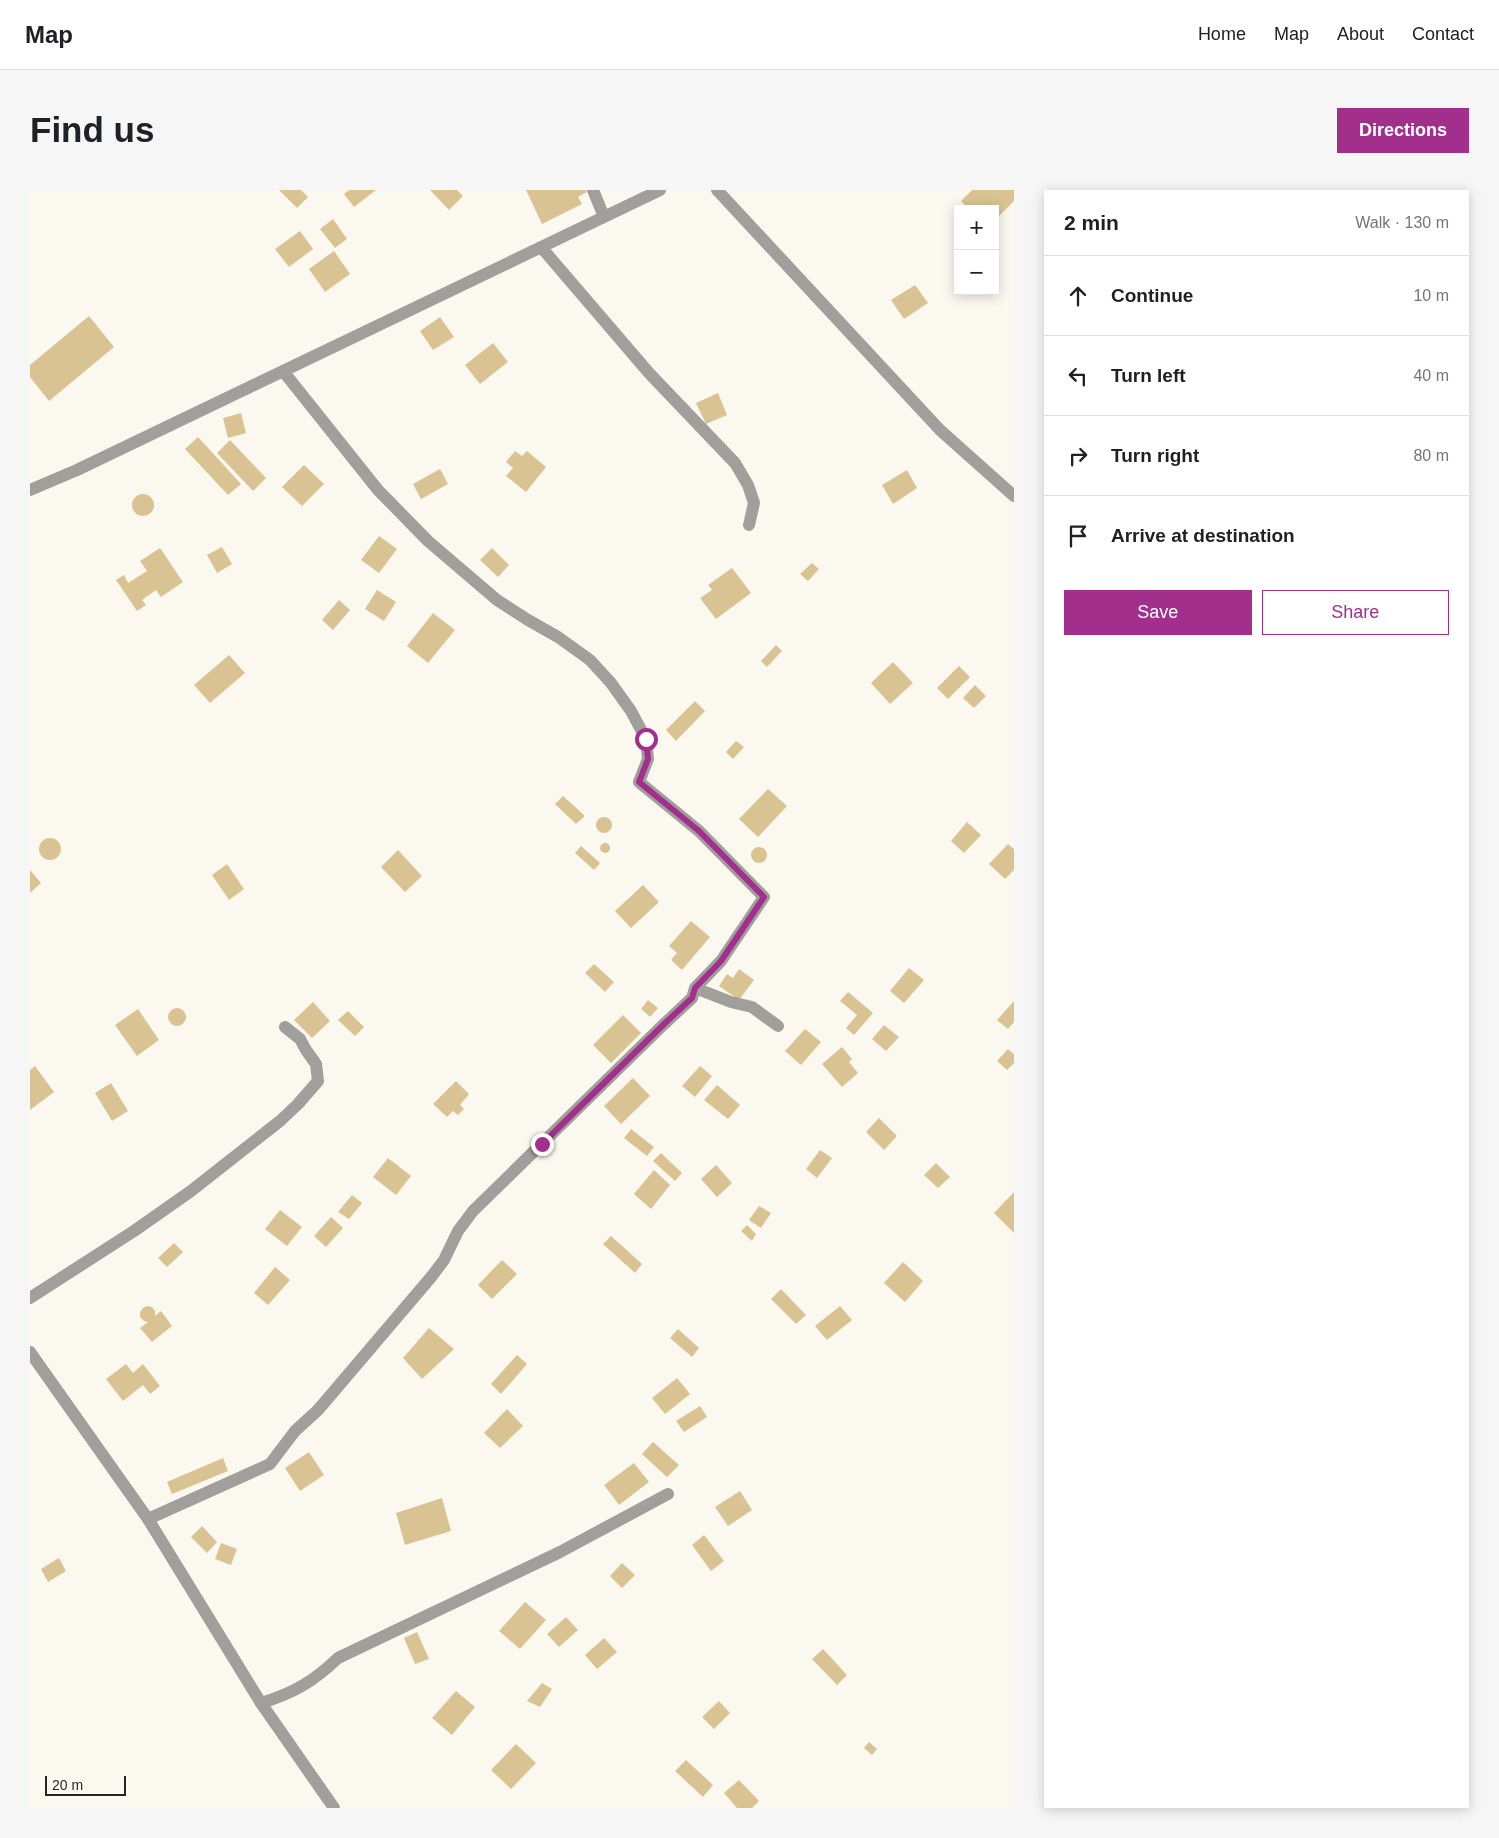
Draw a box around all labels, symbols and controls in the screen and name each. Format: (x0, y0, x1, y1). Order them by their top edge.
text: Map (25, 21, 73, 48)
text: Home (1198, 24, 1246, 44)
text: Map (1274, 24, 1309, 44)
text: About (1337, 24, 1384, 44)
text: Contact (1412, 24, 1474, 44)
button: Directions (1337, 108, 1469, 153)
text: Find us (30, 110, 154, 149)
map controls (954, 205, 999, 295)
button: + (954, 205, 999, 250)
text: 2 min (1064, 211, 1119, 234)
text: Walk · 130 m (1355, 214, 1449, 231)
button: − (954, 250, 999, 295)
icon: ahead (1064, 282, 1092, 310)
text: Continue (1111, 285, 1193, 306)
text: 10 m (1413, 287, 1449, 304)
icon: left (1064, 362, 1092, 390)
text: Turn left (1111, 365, 1186, 386)
text: 40 m (1413, 367, 1449, 384)
icon: right (1064, 442, 1092, 470)
text: Turn right (1111, 445, 1199, 466)
text: 80 m (1413, 447, 1449, 464)
icon: arrive (1064, 522, 1092, 550)
text: Arrive at destination (1111, 525, 1295, 546)
button: Save (1064, 590, 1252, 635)
button: Share (1262, 590, 1449, 635)
route start (635, 728, 658, 751)
route end (531, 1133, 554, 1156)
scale bar (45, 1773, 126, 1796)
text: 20 m (52, 1777, 83, 1793)

